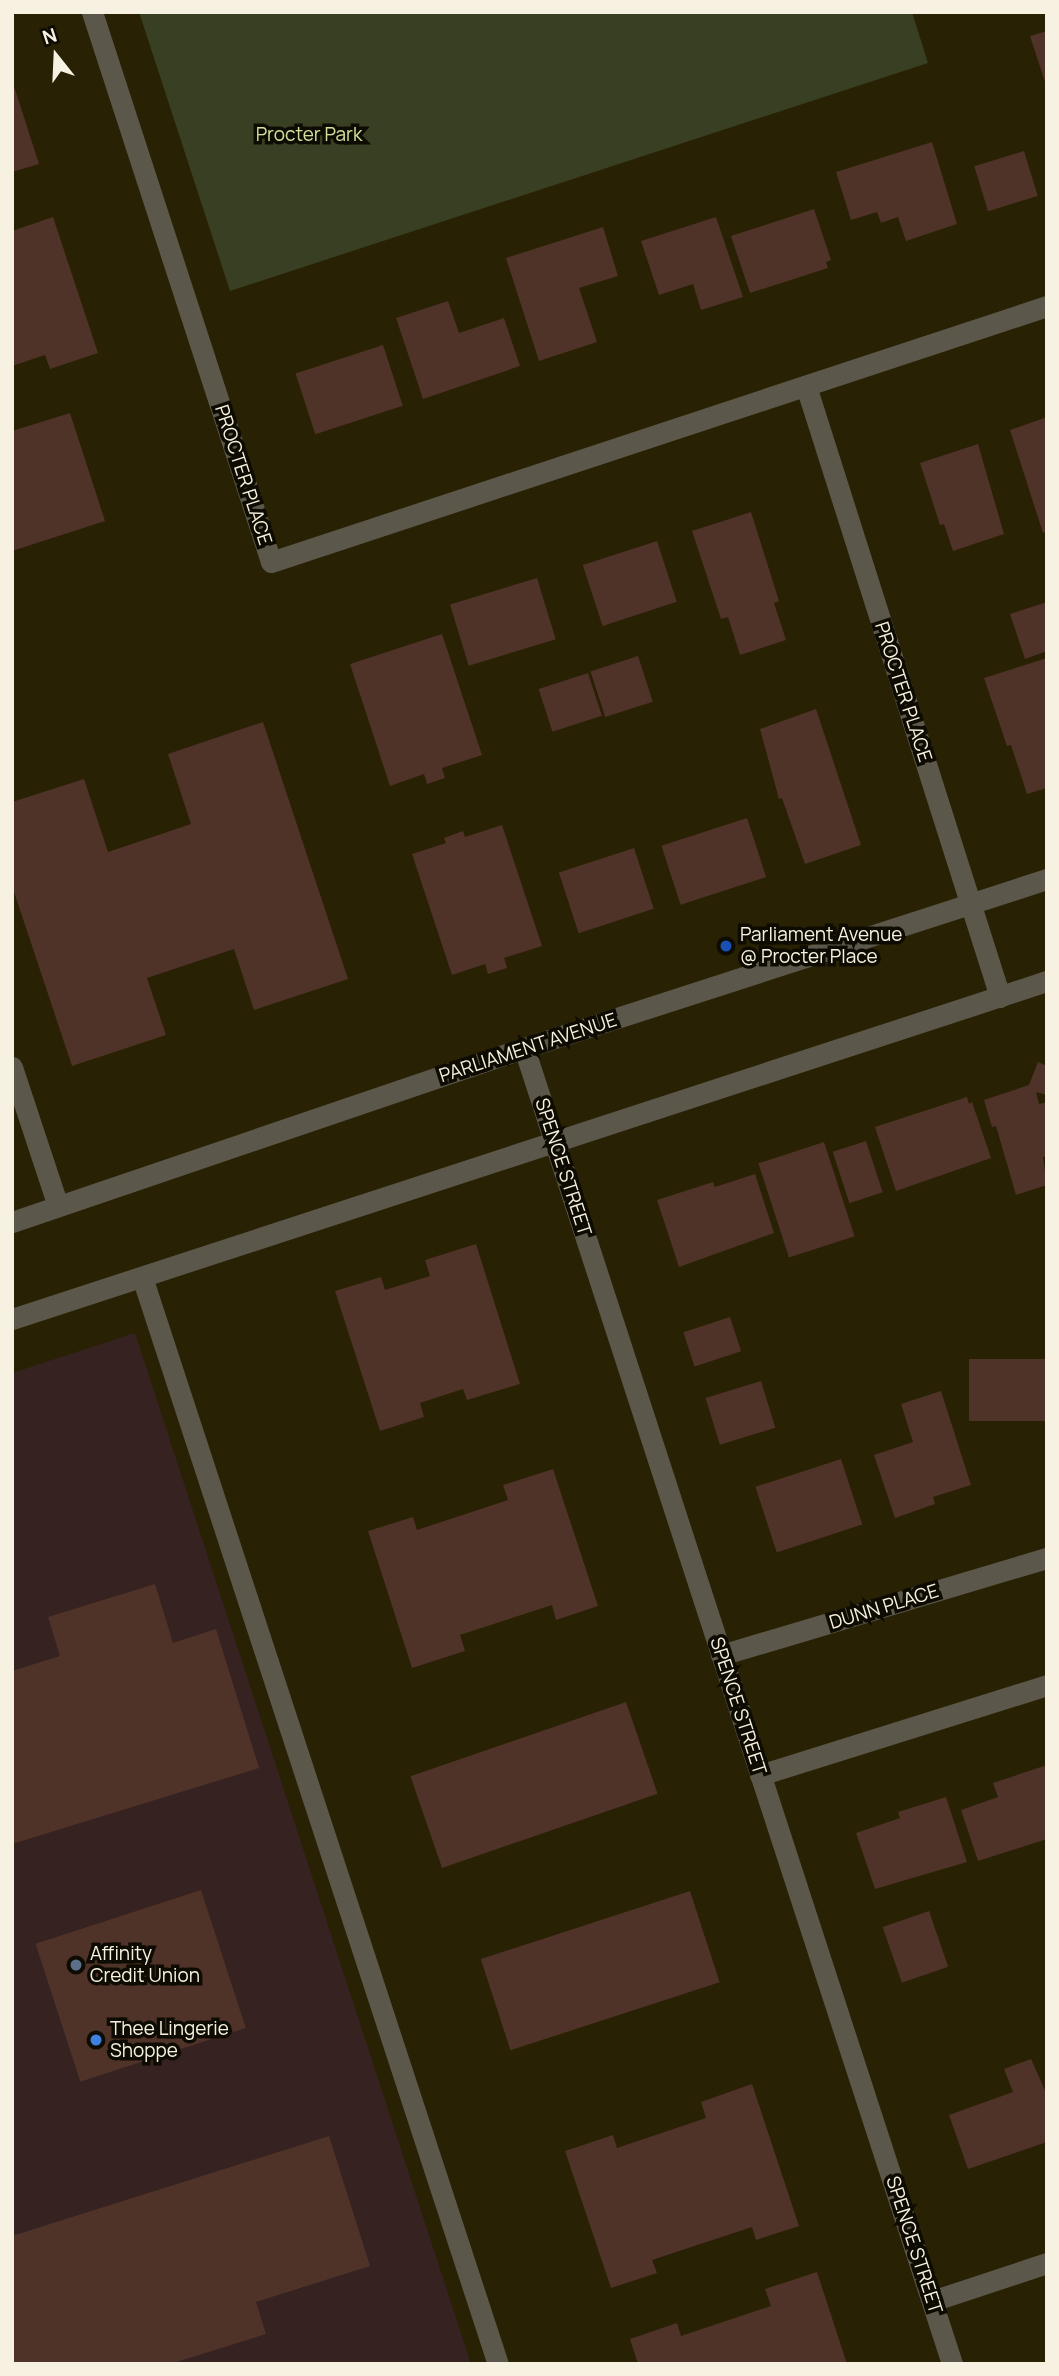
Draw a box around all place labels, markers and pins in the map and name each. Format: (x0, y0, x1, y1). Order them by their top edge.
place label: Parliament Avenue @ Procter Place (740, 924, 902, 968)
marker: Parliament Avenue @ Procter Place (718, 938, 734, 954)
place label: Affinity Credit Union (90, 1943, 200, 1987)
marker: Affinity Credit Union (68, 1957, 84, 1973)
place label: Thee Lingerie Shoppe (110, 2018, 229, 2062)
marker: Thee Lingerie Shoppe (88, 2032, 104, 2048)

